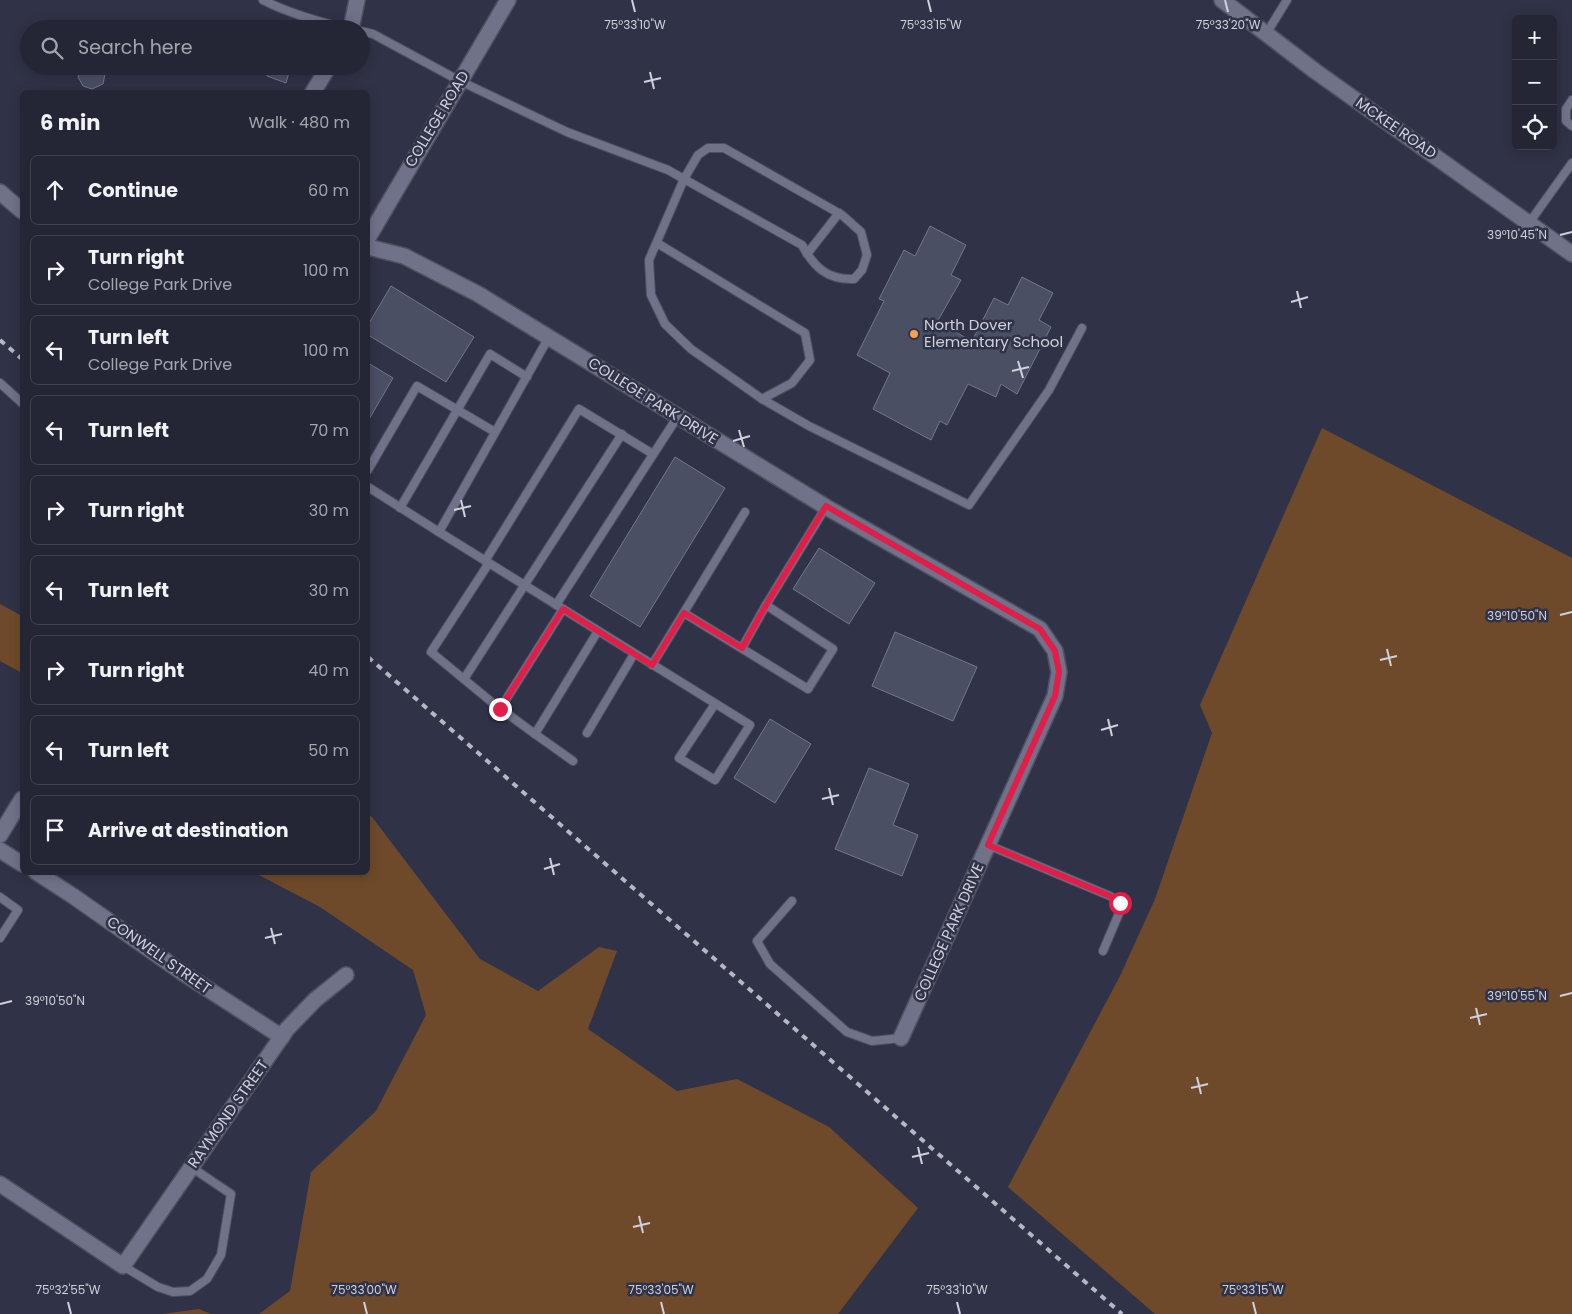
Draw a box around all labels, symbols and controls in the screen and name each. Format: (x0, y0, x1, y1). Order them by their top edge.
map controls (1512, 15, 1557, 150)
button: + (1512, 15, 1557, 60)
text: 75°33'10"W (604, 16, 666, 33)
text: 75°33'15"W (900, 16, 962, 33)
text: 75°33'20"W (1196, 16, 1261, 33)
search box (20, 20, 370, 75)
icon: search (38, 34, 66, 62)
text: Search here (78, 34, 192, 61)
button: − (1512, 60, 1557, 105)
street label: COLLEGE ROAD (399, 67, 474, 171)
street label: MCKEE ROAD (1352, 92, 1441, 163)
button: locate (1512, 105, 1557, 150)
text: 6 min (40, 108, 100, 137)
text: Walk · 480 m (248, 111, 350, 134)
icon: ahead (41, 176, 69, 204)
text: Continue (88, 177, 178, 204)
text: 60 m (308, 179, 349, 202)
text: 39°10'45"N (1487, 226, 1547, 243)
text: Turn right (88, 244, 184, 271)
icon: right (41, 256, 69, 284)
text: 100 m (303, 259, 349, 282)
text: College Park Drive (88, 273, 232, 296)
place label: North Dover Elementary School (924, 314, 1063, 352)
text: Turn left (88, 324, 169, 351)
marker: North Dover Elementary School (908, 328, 920, 340)
icon: left (41, 336, 69, 364)
text: 100 m (303, 339, 349, 362)
street label: COLLEGE PARK DRIVE (584, 352, 722, 449)
text: College Park Drive (88, 353, 232, 376)
icon: left (41, 416, 69, 444)
text: Turn left (88, 417, 169, 444)
text: 70 m (309, 419, 349, 442)
icon: right (41, 496, 69, 524)
text: Turn right (88, 497, 184, 524)
text: 30 m (309, 499, 349, 522)
icon: left (41, 576, 69, 604)
text: Turn left (88, 577, 169, 604)
text: 30 m (309, 579, 349, 602)
text: 39°10'50"N (1487, 607, 1547, 624)
icon: right (41, 656, 69, 684)
text: Turn right (88, 657, 184, 684)
text: 40 m (308, 659, 349, 682)
route end (489, 698, 512, 721)
icon: left (41, 736, 69, 764)
text: Turn left (88, 737, 169, 764)
text: 50 m (308, 739, 349, 762)
icon: arrive (41, 816, 69, 844)
text: Arrive at destination (88, 817, 289, 844)
street label: COLLEGE PARK DRIVE (909, 859, 989, 1004)
route start (1109, 892, 1132, 915)
street label: CONWELL STREET (103, 911, 216, 998)
text: 39°10'55"N (1487, 987, 1547, 1004)
text: 39°10'50"N (25, 992, 85, 1009)
street label: RAYMOND STREET (182, 1056, 273, 1172)
text: 75°32'55"W (35, 1281, 101, 1298)
text: 75°33'00"W (331, 1281, 397, 1298)
text: 75°33'05"W (628, 1281, 694, 1298)
text: 75°33'10"W (926, 1281, 988, 1298)
text: 75°33'15"W (1222, 1281, 1284, 1298)

